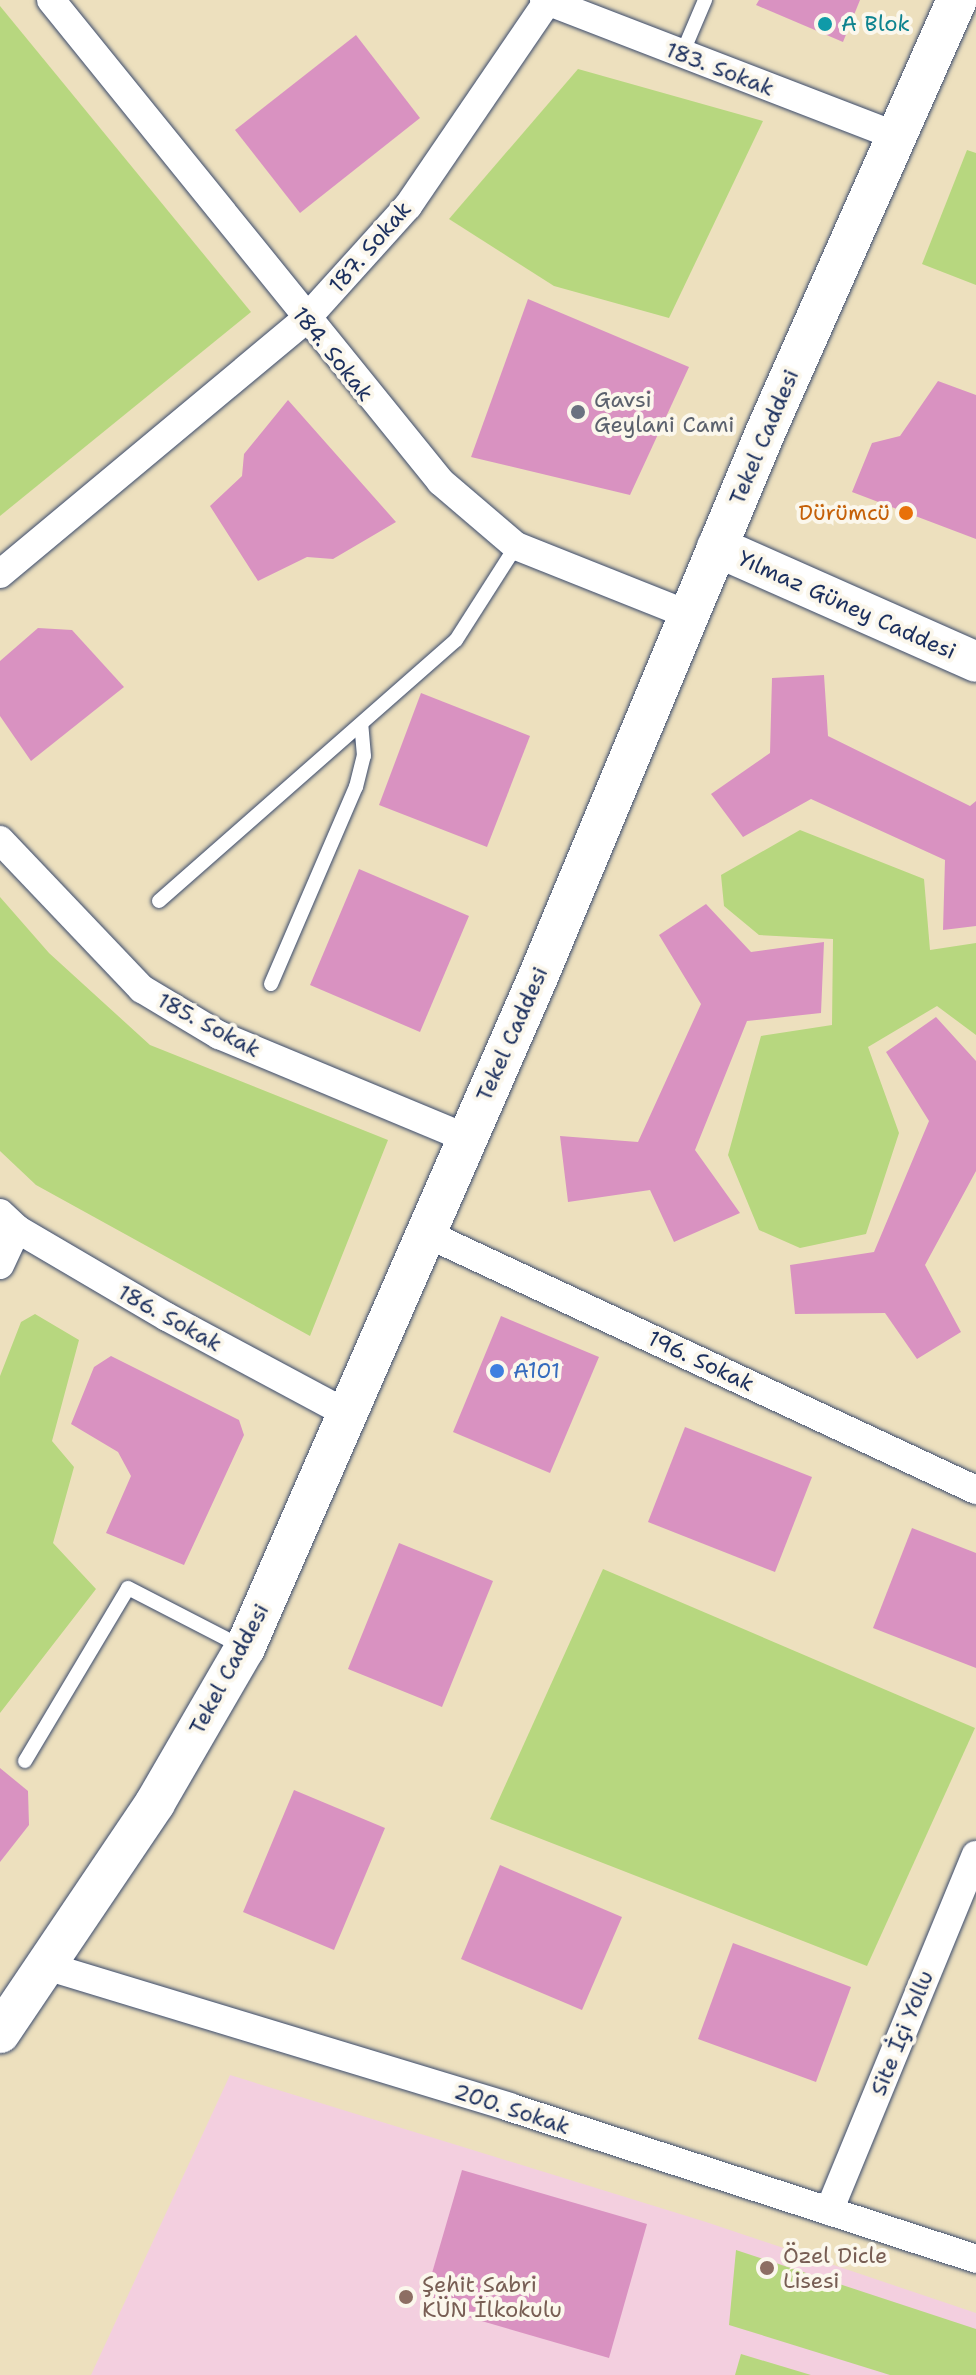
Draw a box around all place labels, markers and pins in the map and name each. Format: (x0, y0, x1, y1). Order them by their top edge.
place label: A Blok (841, 11, 910, 37)
marker: A Blok (816, 15, 834, 33)
place label: Gavsi Geylani Cami (594, 386, 735, 438)
marker: Gavsi Geylani Cami (569, 403, 587, 421)
place label: Dürümcü (798, 500, 890, 526)
marker: Dürümcü (897, 504, 915, 522)
place label: A101 (513, 1358, 560, 1384)
marker: A101 (488, 1362, 506, 1380)
place label: Özel Dicle Lisesi (783, 2242, 887, 2294)
marker: Özel Dicle Lisesi (758, 2259, 776, 2277)
place label: Şehit Sabri KÜN İlkokulu (422, 2271, 562, 2322)
marker: Şehit Sabri KÜN İlkokulu (397, 2288, 415, 2306)

